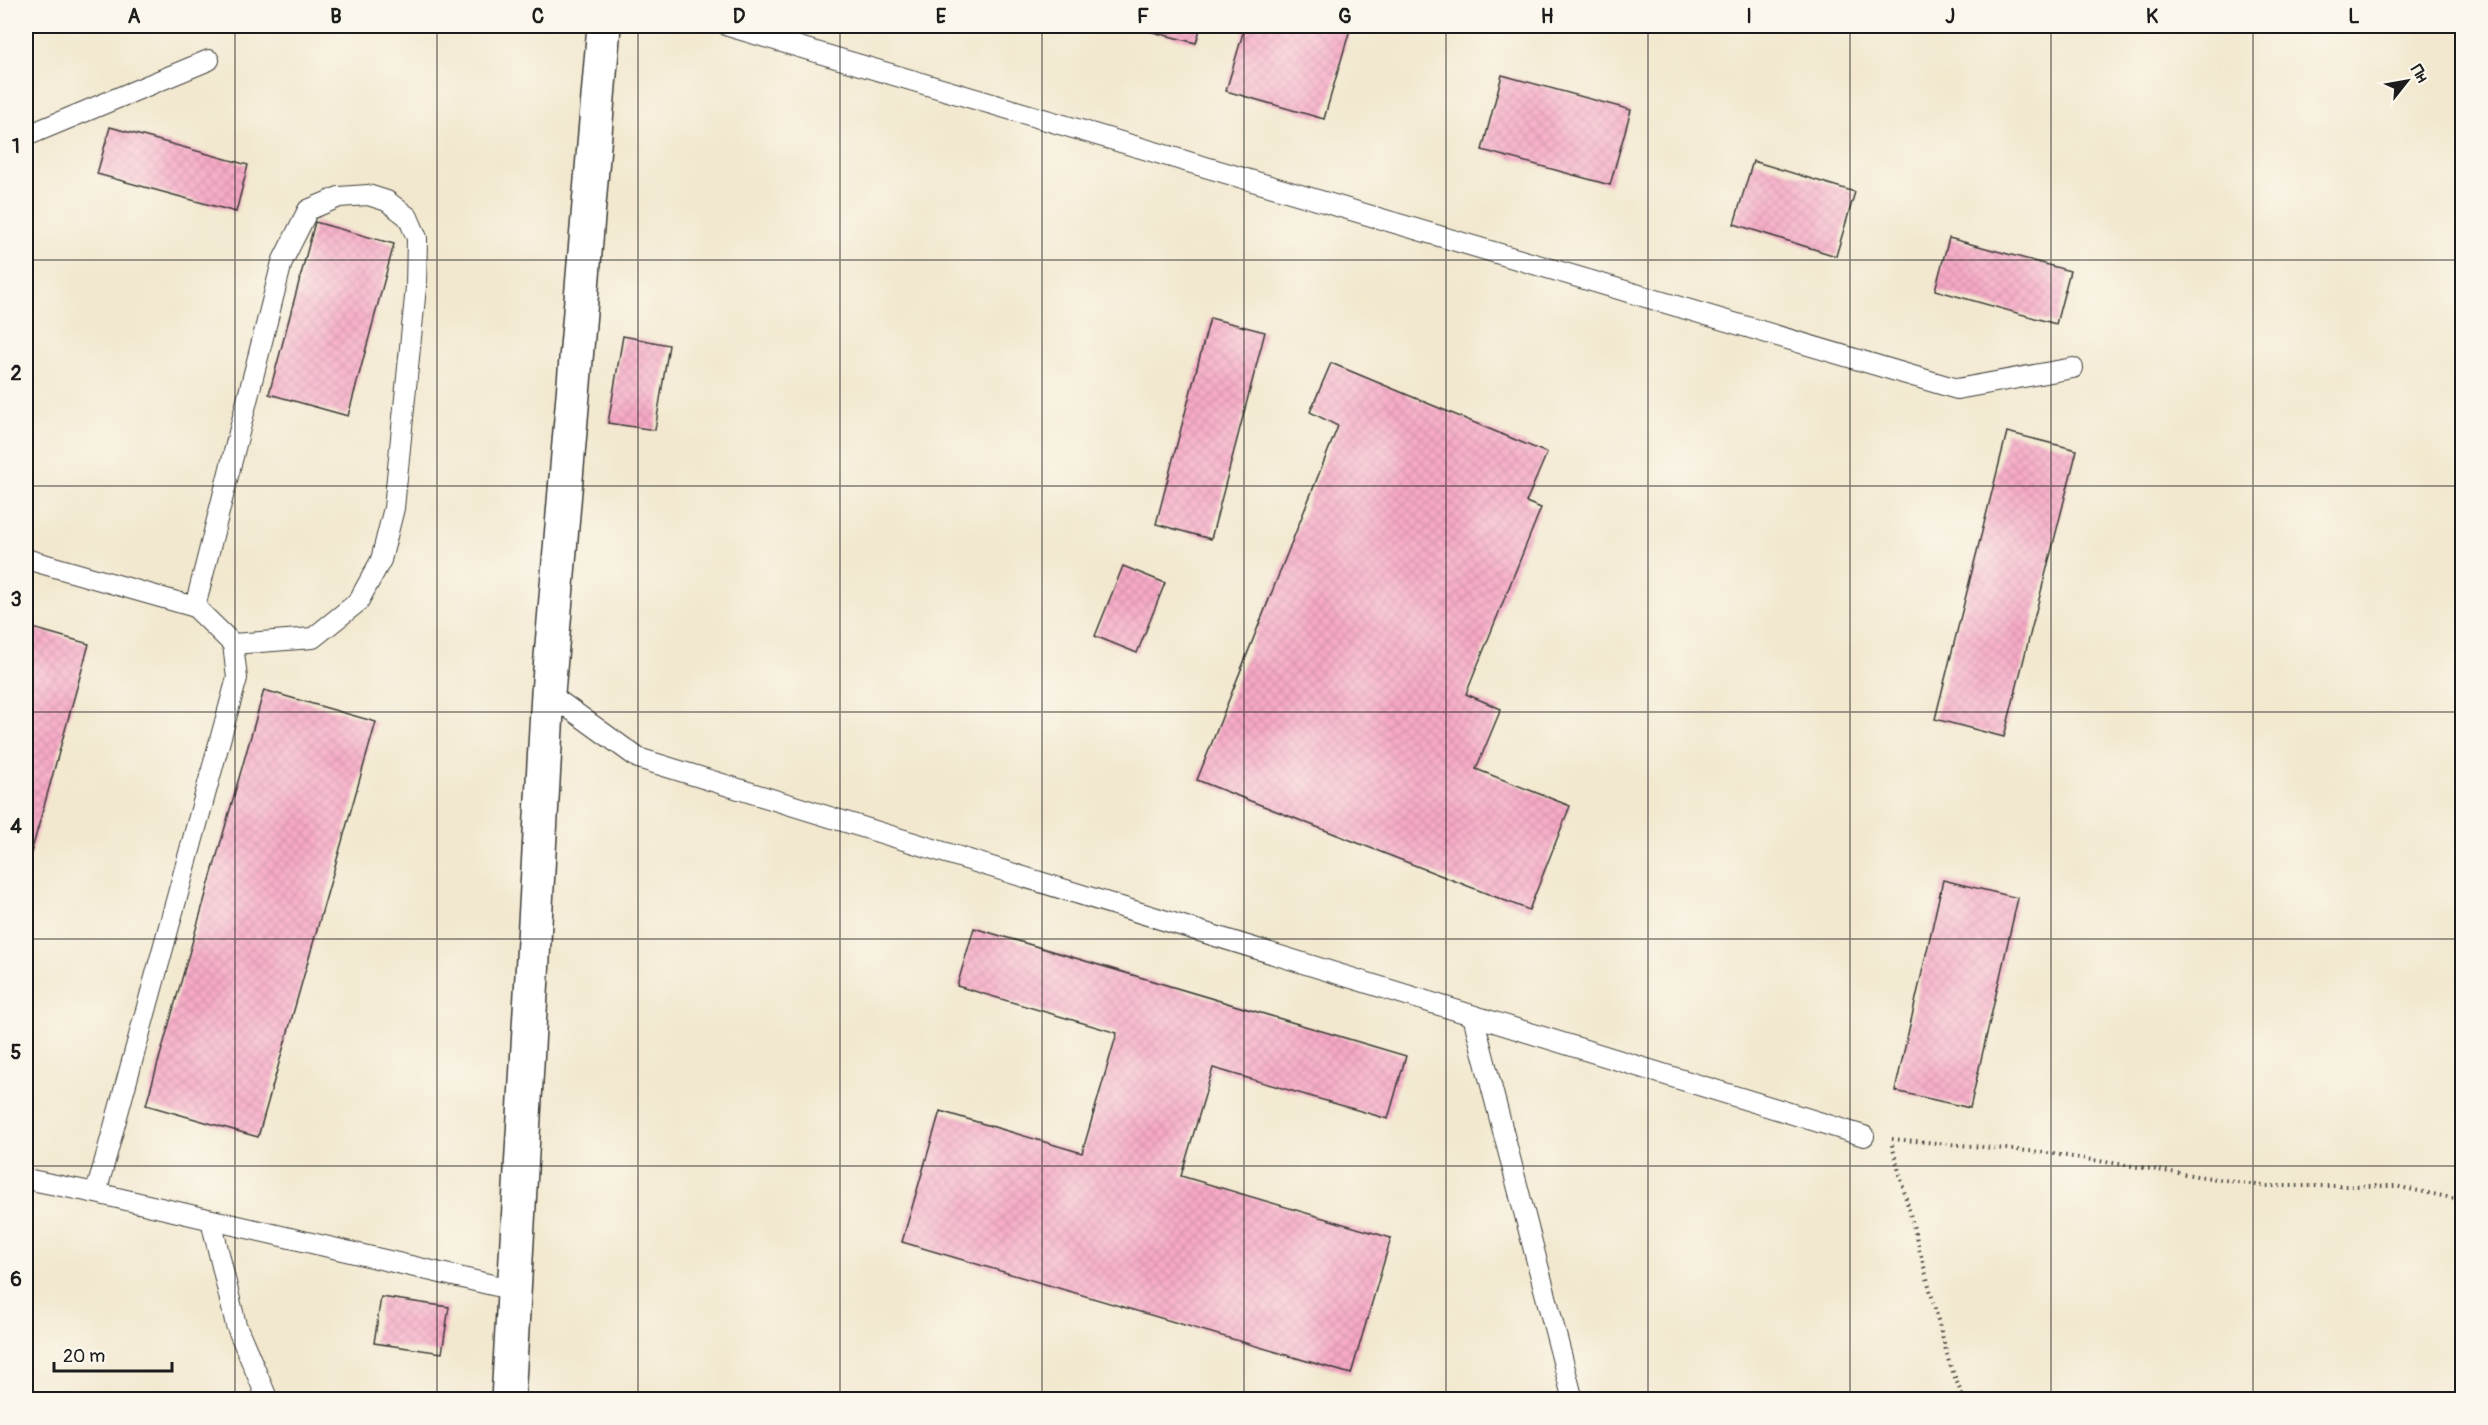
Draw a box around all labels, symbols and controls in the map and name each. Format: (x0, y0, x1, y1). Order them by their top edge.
text: A (128, 4, 141, 29)
text: B (330, 4, 342, 29)
text: C (532, 4, 544, 29)
text: D (733, 4, 746, 29)
text: E (936, 4, 947, 29)
text: F (1137, 4, 1149, 29)
text: G (1338, 4, 1352, 29)
text: H (1541, 4, 1554, 29)
text: I (1746, 4, 1752, 29)
text: J (1945, 4, 1955, 29)
text: K (2146, 4, 2158, 29)
text: L (2348, 4, 2360, 29)
north arrow (2377, 51, 2437, 111)
text: Пн (2406, 61, 2432, 86)
text: 1 (12, 134, 20, 159)
text: 2 (10, 361, 22, 386)
text: 3 (10, 587, 22, 612)
text: 4 (10, 814, 22, 839)
text: 5 (11, 1040, 22, 1065)
text: 6 (10, 1267, 22, 1292)
scale bar (54, 1335, 172, 1373)
text: 20 m (63, 1345, 105, 1368)

